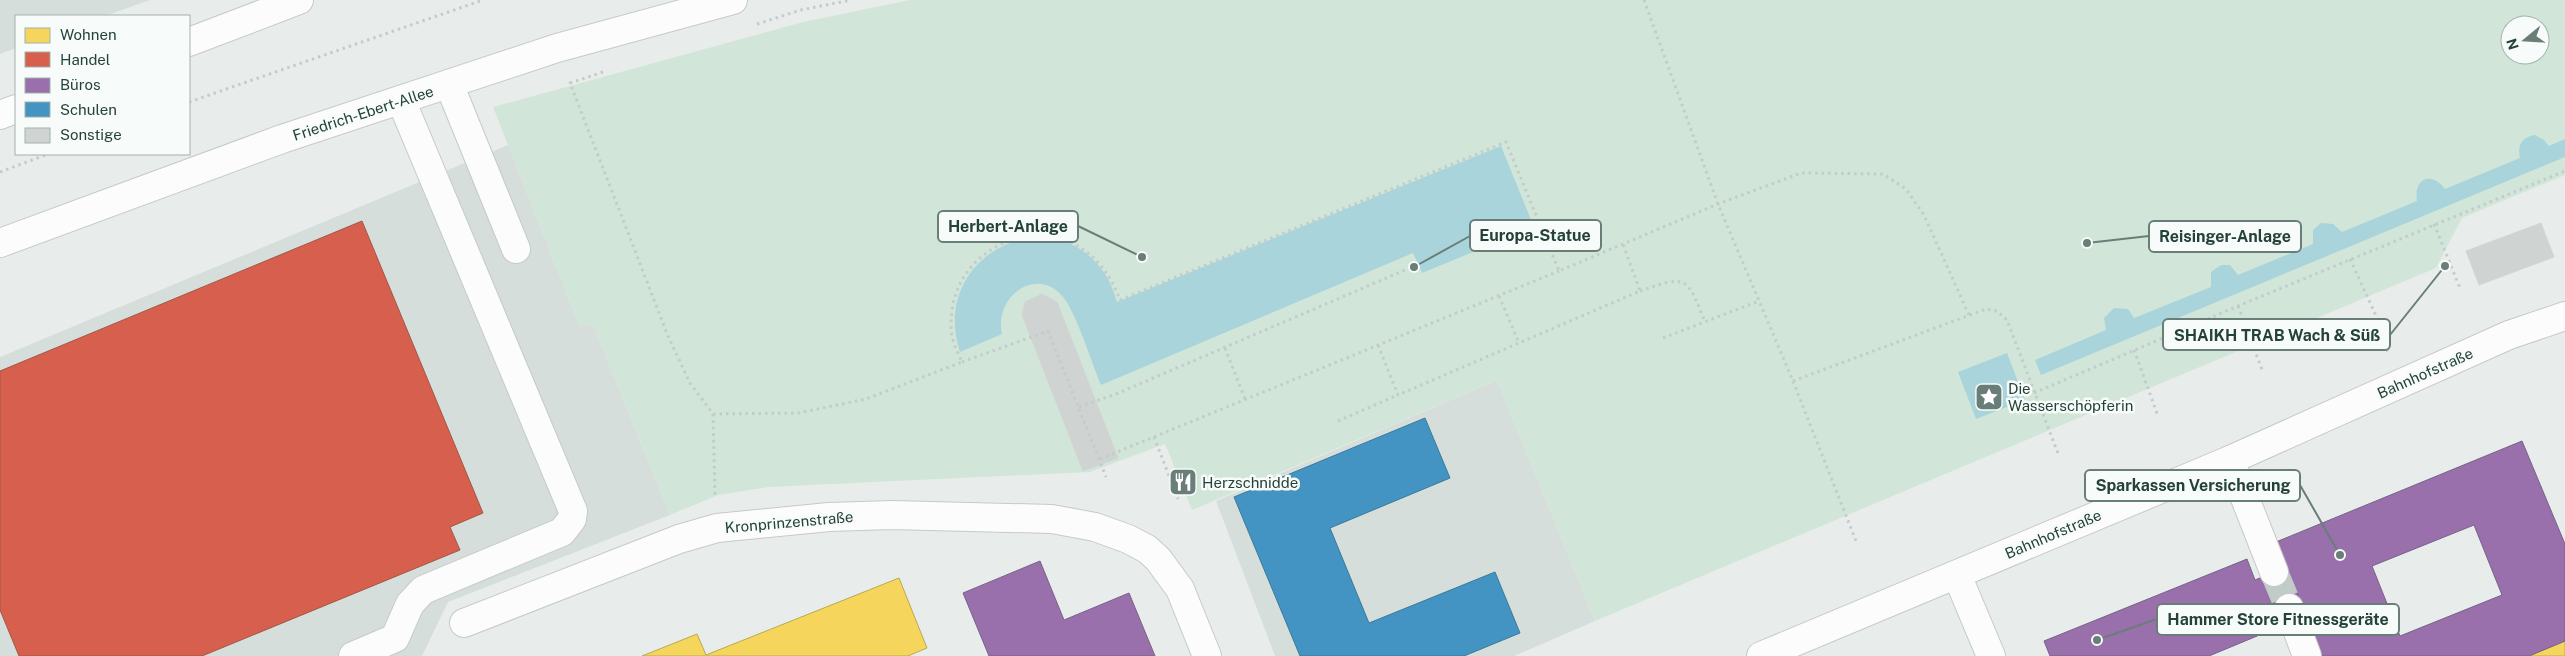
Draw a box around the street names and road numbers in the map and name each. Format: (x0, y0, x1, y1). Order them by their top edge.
street label: Friedrich-Ebert-Allee (290, 82, 436, 144)
street label: Bahnhofstraße (2375, 344, 2475, 402)
street label: Bahnhofstraße (2002, 506, 2104, 562)
street label: Kronprinzenstraße (724, 508, 854, 536)

